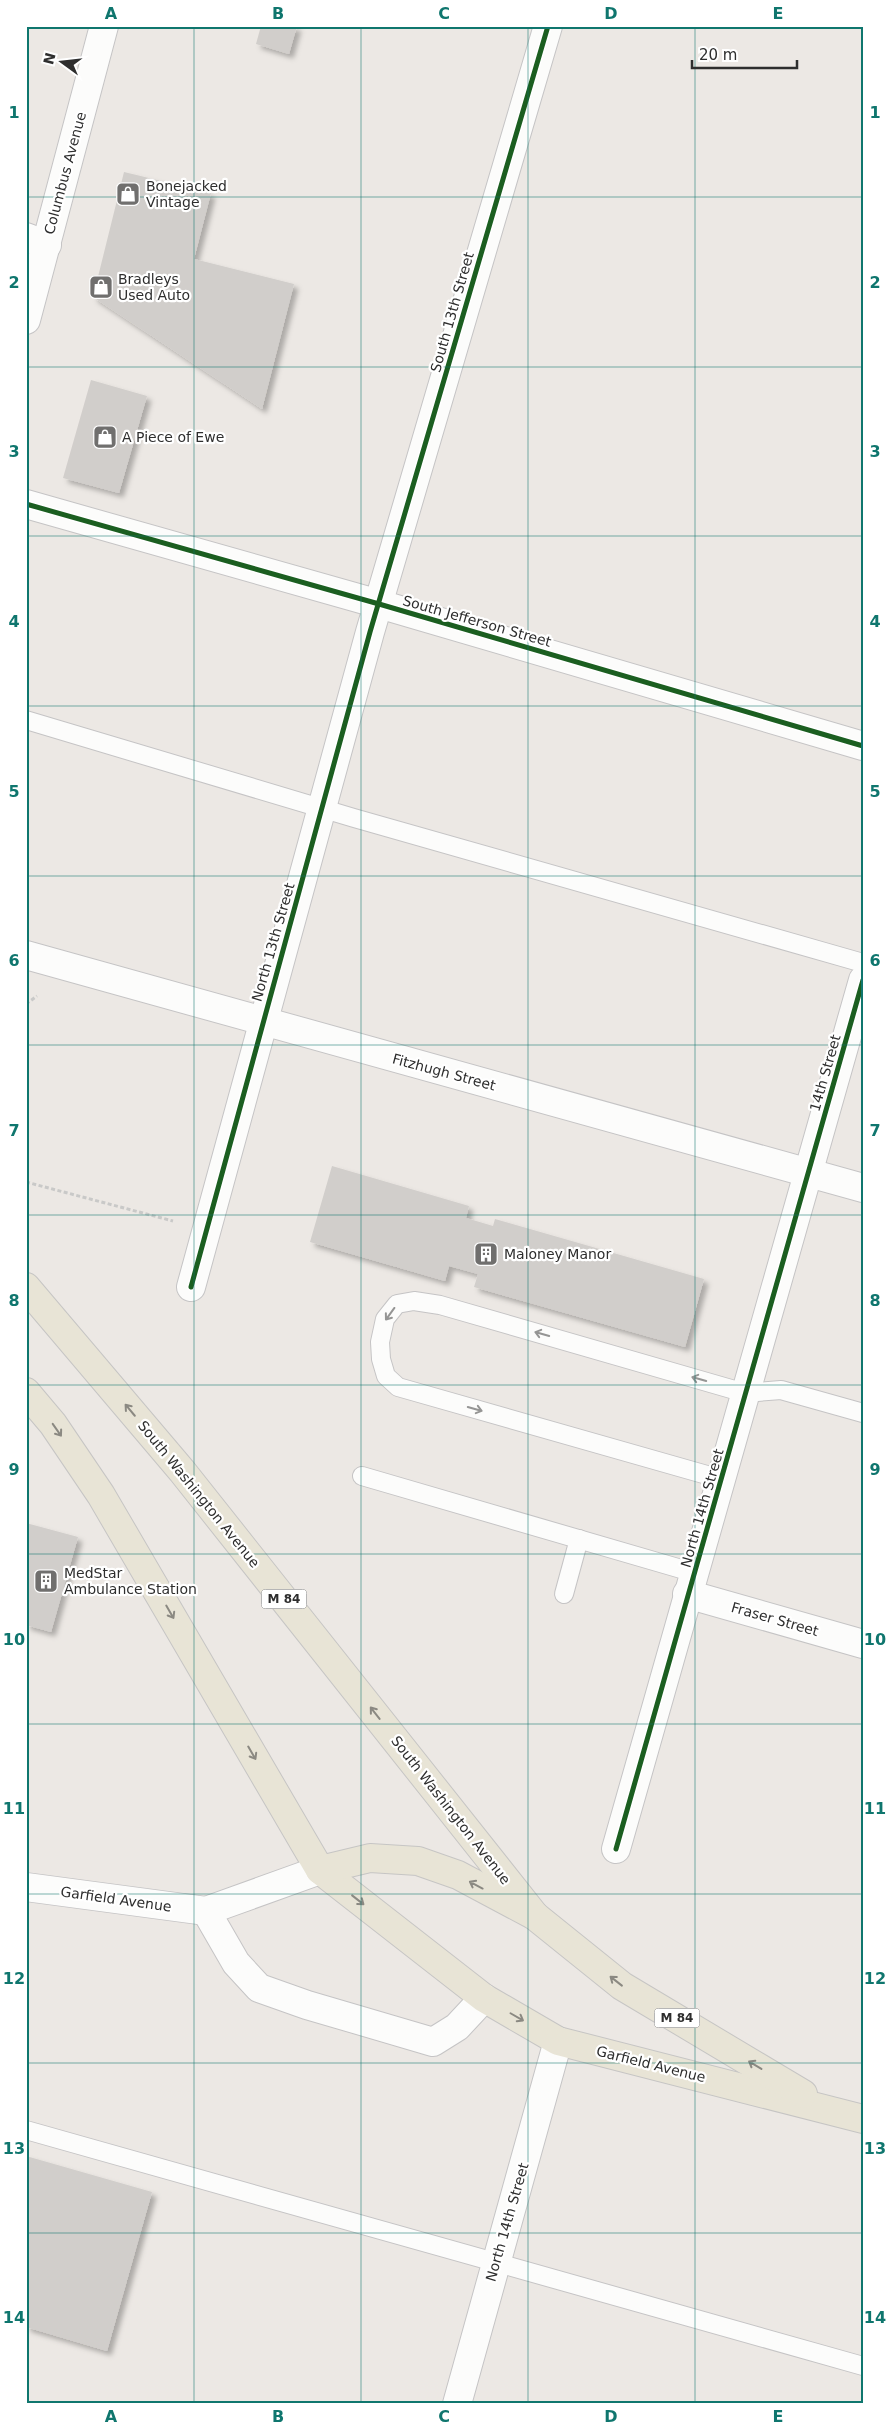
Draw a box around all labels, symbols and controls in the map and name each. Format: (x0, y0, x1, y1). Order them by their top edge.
text: A (105, 4, 118, 23)
text: B (272, 4, 284, 23)
text: C (438, 4, 450, 23)
text: D (604, 4, 618, 23)
text: E (773, 4, 783, 23)
north arrow (38, 38, 88, 88)
scale bar (692, 38, 796, 70)
text: 20 m (699, 46, 737, 64)
text: N (40, 51, 59, 66)
text: 1 (8, 103, 20, 122)
text: 1 (869, 103, 881, 122)
street label: Columbus Avenue (41, 110, 89, 236)
place label: Bonejacked Vintage (146, 178, 227, 210)
shop icon: Bonejacked Vintage (115, 181, 141, 207)
street label: South 13th Street (427, 250, 477, 374)
place label: Bradleys Used Auto (118, 271, 190, 303)
text: 2 (8, 273, 20, 292)
text: 2 (869, 273, 881, 292)
shop icon: Bradleys Used Auto (88, 274, 114, 300)
shop icon: A Piece of Ewe (92, 424, 118, 450)
place label: A Piece of Ewe (122, 429, 224, 445)
text: 3 (8, 442, 20, 461)
text: 3 (869, 442, 881, 461)
street label: South Jefferson Street (401, 592, 554, 650)
text: 4 (8, 612, 20, 631)
text: 4 (869, 612, 881, 631)
text: 5 (8, 782, 20, 801)
text: 5 (869, 782, 881, 801)
street label: North 13th Street (248, 880, 298, 1003)
text: 6 (8, 951, 20, 970)
text: 6 (869, 951, 881, 970)
street label: 14th Street (806, 1032, 844, 1113)
street label: Fitzhugh Street (391, 1051, 498, 1094)
text: 7 (8, 1121, 20, 1140)
text: 7 (869, 1121, 881, 1140)
building icon: Maloney Manor (473, 1241, 499, 1267)
place label: Maloney Manor (504, 1246, 611, 1262)
text: 8 (8, 1291, 20, 1310)
text: 8 (869, 1291, 881, 1310)
one-way arrow (385, 1307, 395, 1321)
one-way arrow (535, 1329, 551, 1339)
one-way arrow (691, 1374, 707, 1384)
one-way arrow (124, 1403, 135, 1416)
one-way arrow (467, 1405, 483, 1415)
street label: South Washington Avenue (135, 1418, 263, 1570)
one-way arrow (52, 1422, 62, 1436)
street label: North 14th Street (677, 1446, 727, 1569)
text: 9 (8, 1460, 20, 1479)
text: 9 (869, 1460, 881, 1479)
place label: MedStar Ambulance Station (64, 1565, 197, 1597)
building icon: MedStar Ambulance Station (33, 1568, 59, 1594)
road number: M 84 (262, 1590, 306, 1608)
street label: Fraser Street (730, 1599, 821, 1639)
one-way arrow (165, 1605, 175, 1619)
text: 10 (3, 1630, 25, 1649)
text: 10 (864, 1630, 886, 1649)
one-way arrow (369, 1707, 380, 1720)
street label: South Washington Avenue (388, 1733, 514, 1887)
one-way arrow (247, 1745, 257, 1759)
text: 11 (3, 1799, 25, 1818)
text: 11 (864, 1799, 886, 1818)
one-way arrow (469, 1880, 484, 1890)
street label: Garfield Avenue (60, 1883, 172, 1915)
one-way arrow (352, 1894, 365, 1905)
text: 12 (3, 1969, 25, 1988)
text: 12 (864, 1969, 886, 1988)
one-way arrow (610, 1975, 623, 1986)
road number: M 84 (654, 2009, 700, 2028)
one-way arrow (509, 2013, 524, 2022)
street label: Garfield Avenue (595, 2043, 707, 2085)
one-way arrow (748, 2060, 762, 2070)
text: 13 (3, 2139, 25, 2158)
text: 13 (864, 2139, 886, 2158)
street label: North 14th Street (482, 2160, 532, 2283)
text: 14 (3, 2308, 25, 2327)
text: 14 (864, 2308, 886, 2327)
text: A (105, 2407, 118, 2426)
text: B (272, 2407, 284, 2426)
text: C (438, 2407, 450, 2426)
text: D (604, 2407, 618, 2426)
text: E (773, 2407, 783, 2426)

